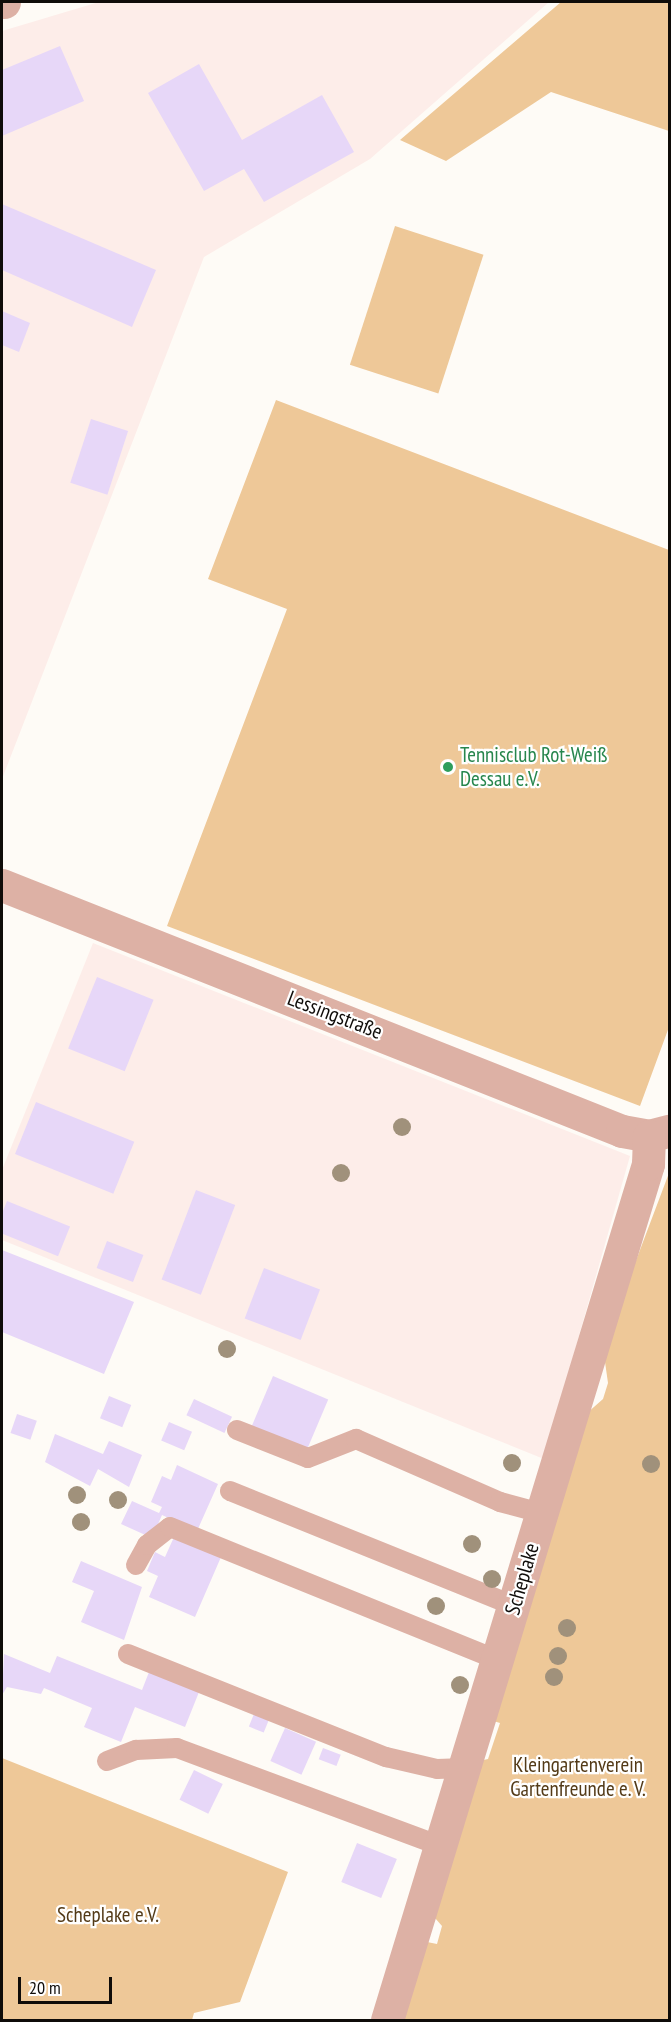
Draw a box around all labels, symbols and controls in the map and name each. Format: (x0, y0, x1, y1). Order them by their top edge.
place label: Tennisclub Rot-Weiß Dessau e.V. (460, 742, 608, 792)
marker: Tennisclub Rot-Weiß Dessau e.V. (441, 760, 455, 774)
street label: Lessingstraße (284, 985, 386, 1045)
street label: Scheplake (500, 1540, 544, 1618)
park label: Kleingartenverein Gartenfreunde e. V. (509, 1752, 647, 1802)
park label: Scheplake e.V. (57, 1902, 159, 1928)
scale bar (21, 1965, 116, 2003)
text: 20 m (29, 1976, 61, 1999)

